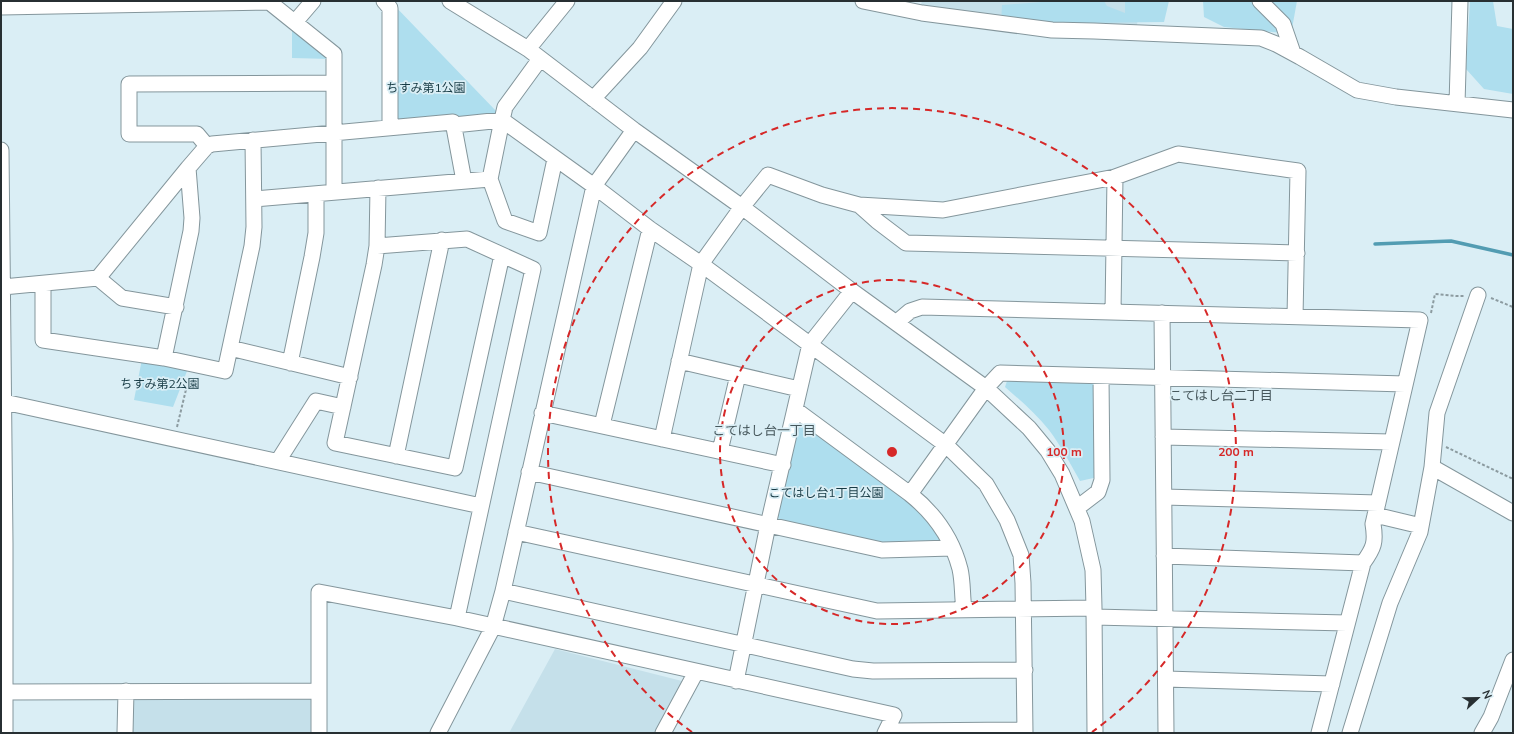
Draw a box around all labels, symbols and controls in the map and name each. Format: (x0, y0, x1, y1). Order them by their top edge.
park label: ちすみ第1公園 (386, 80, 466, 95)
park label: ちすみ第2公園 (120, 376, 200, 391)
district label: こてはし台二丁目 (1169, 387, 1273, 403)
district label: こてはし台一丁目 (712, 422, 816, 438)
text: 100 m (1046, 444, 1082, 459)
text: 200 m (1218, 444, 1254, 459)
centre of rings (885, 445, 899, 459)
park label: こてはし台1丁目公園 (769, 485, 883, 500)
north arrow (1458, 678, 1498, 718)
text: N (1479, 688, 1495, 701)

